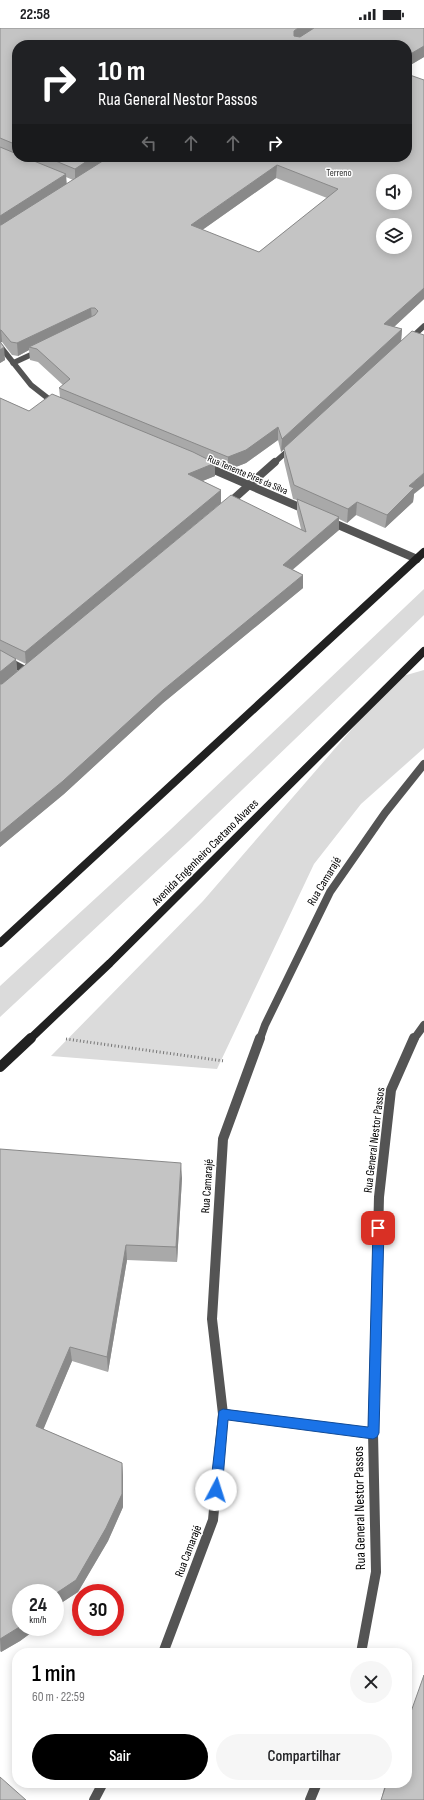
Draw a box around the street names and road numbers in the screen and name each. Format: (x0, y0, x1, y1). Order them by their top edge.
street label: Rua Tenente Píres da Silva (206, 453, 290, 497)
street label: Avenida Engenheiro Caetano Alvares (148, 796, 262, 910)
street label: Rua Camarajé (304, 854, 345, 908)
street label: Rua General Nestor Passos (361, 1086, 388, 1194)
street label: Rua Camarajé (198, 1158, 217, 1214)
street label: Rua General Nestor Passos (350, 1446, 369, 1570)
street label: Rua Camarajé (172, 1523, 205, 1579)

